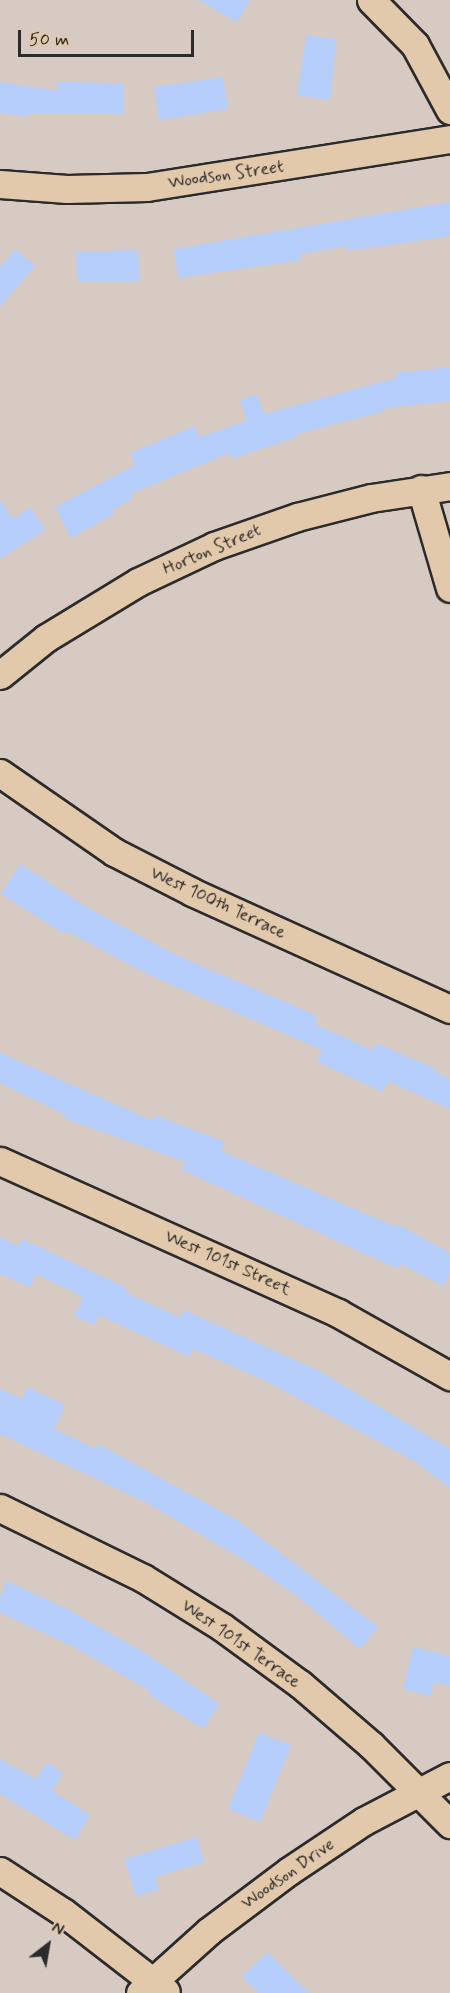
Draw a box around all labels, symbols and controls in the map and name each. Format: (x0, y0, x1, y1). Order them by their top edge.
scale bar (21, 18, 196, 56)
text: 50 m (29, 28, 69, 52)
street label: Woodson Street (165, 156, 287, 194)
street label: Horton Street (158, 519, 266, 581)
street label: West 100th Terrace (147, 862, 289, 944)
street label: West 101st Street (162, 1225, 294, 1301)
street label: West 101st Terrace (177, 1595, 305, 1693)
street label: Woodson Drive (238, 1834, 338, 1914)
north arrow (18, 1915, 78, 1975)
text: N (48, 1917, 68, 1941)

